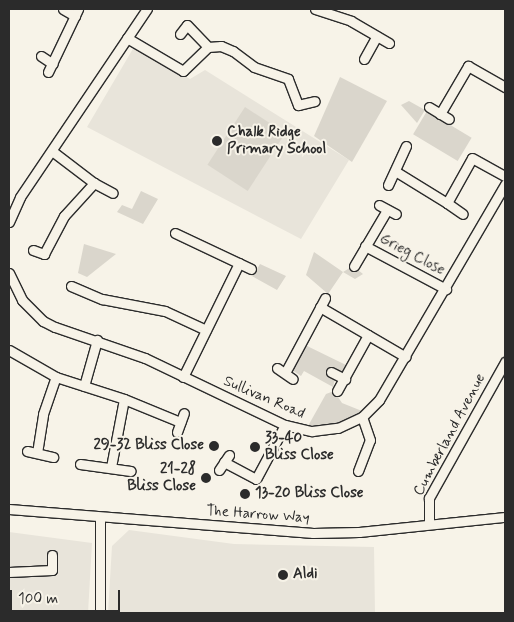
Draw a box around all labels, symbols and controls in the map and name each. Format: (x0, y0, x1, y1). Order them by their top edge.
place label: Chalk Ridge Primary School (227, 123, 326, 158)
marker: Chalk Ridge Primary School (211, 135, 223, 147)
street label: Grieg Close (376, 230, 448, 280)
street label: Cumberland Avenue (411, 372, 489, 498)
street label: Sullivan Road (222, 373, 306, 423)
place label: 33-40 Bliss Close (265, 429, 334, 464)
place label: 29-32 Bliss Close (93, 437, 204, 455)
marker: 29-32 Bliss Close (208, 440, 220, 452)
marker: 33-40 Bliss Close (249, 441, 261, 453)
place label: 21-28 Bliss Close (127, 460, 196, 495)
marker: 21-28 Bliss Close (200, 472, 212, 484)
place label: 13-20 Bliss Close (255, 485, 364, 503)
marker: 13-20 Bliss Close (239, 488, 251, 500)
street label: The Harrow Way (205, 502, 311, 528)
place label: Aldi (293, 566, 318, 584)
marker: Aldi (277, 569, 289, 581)
scale bar (12, 580, 122, 612)
text: 100 m (18, 589, 58, 609)

